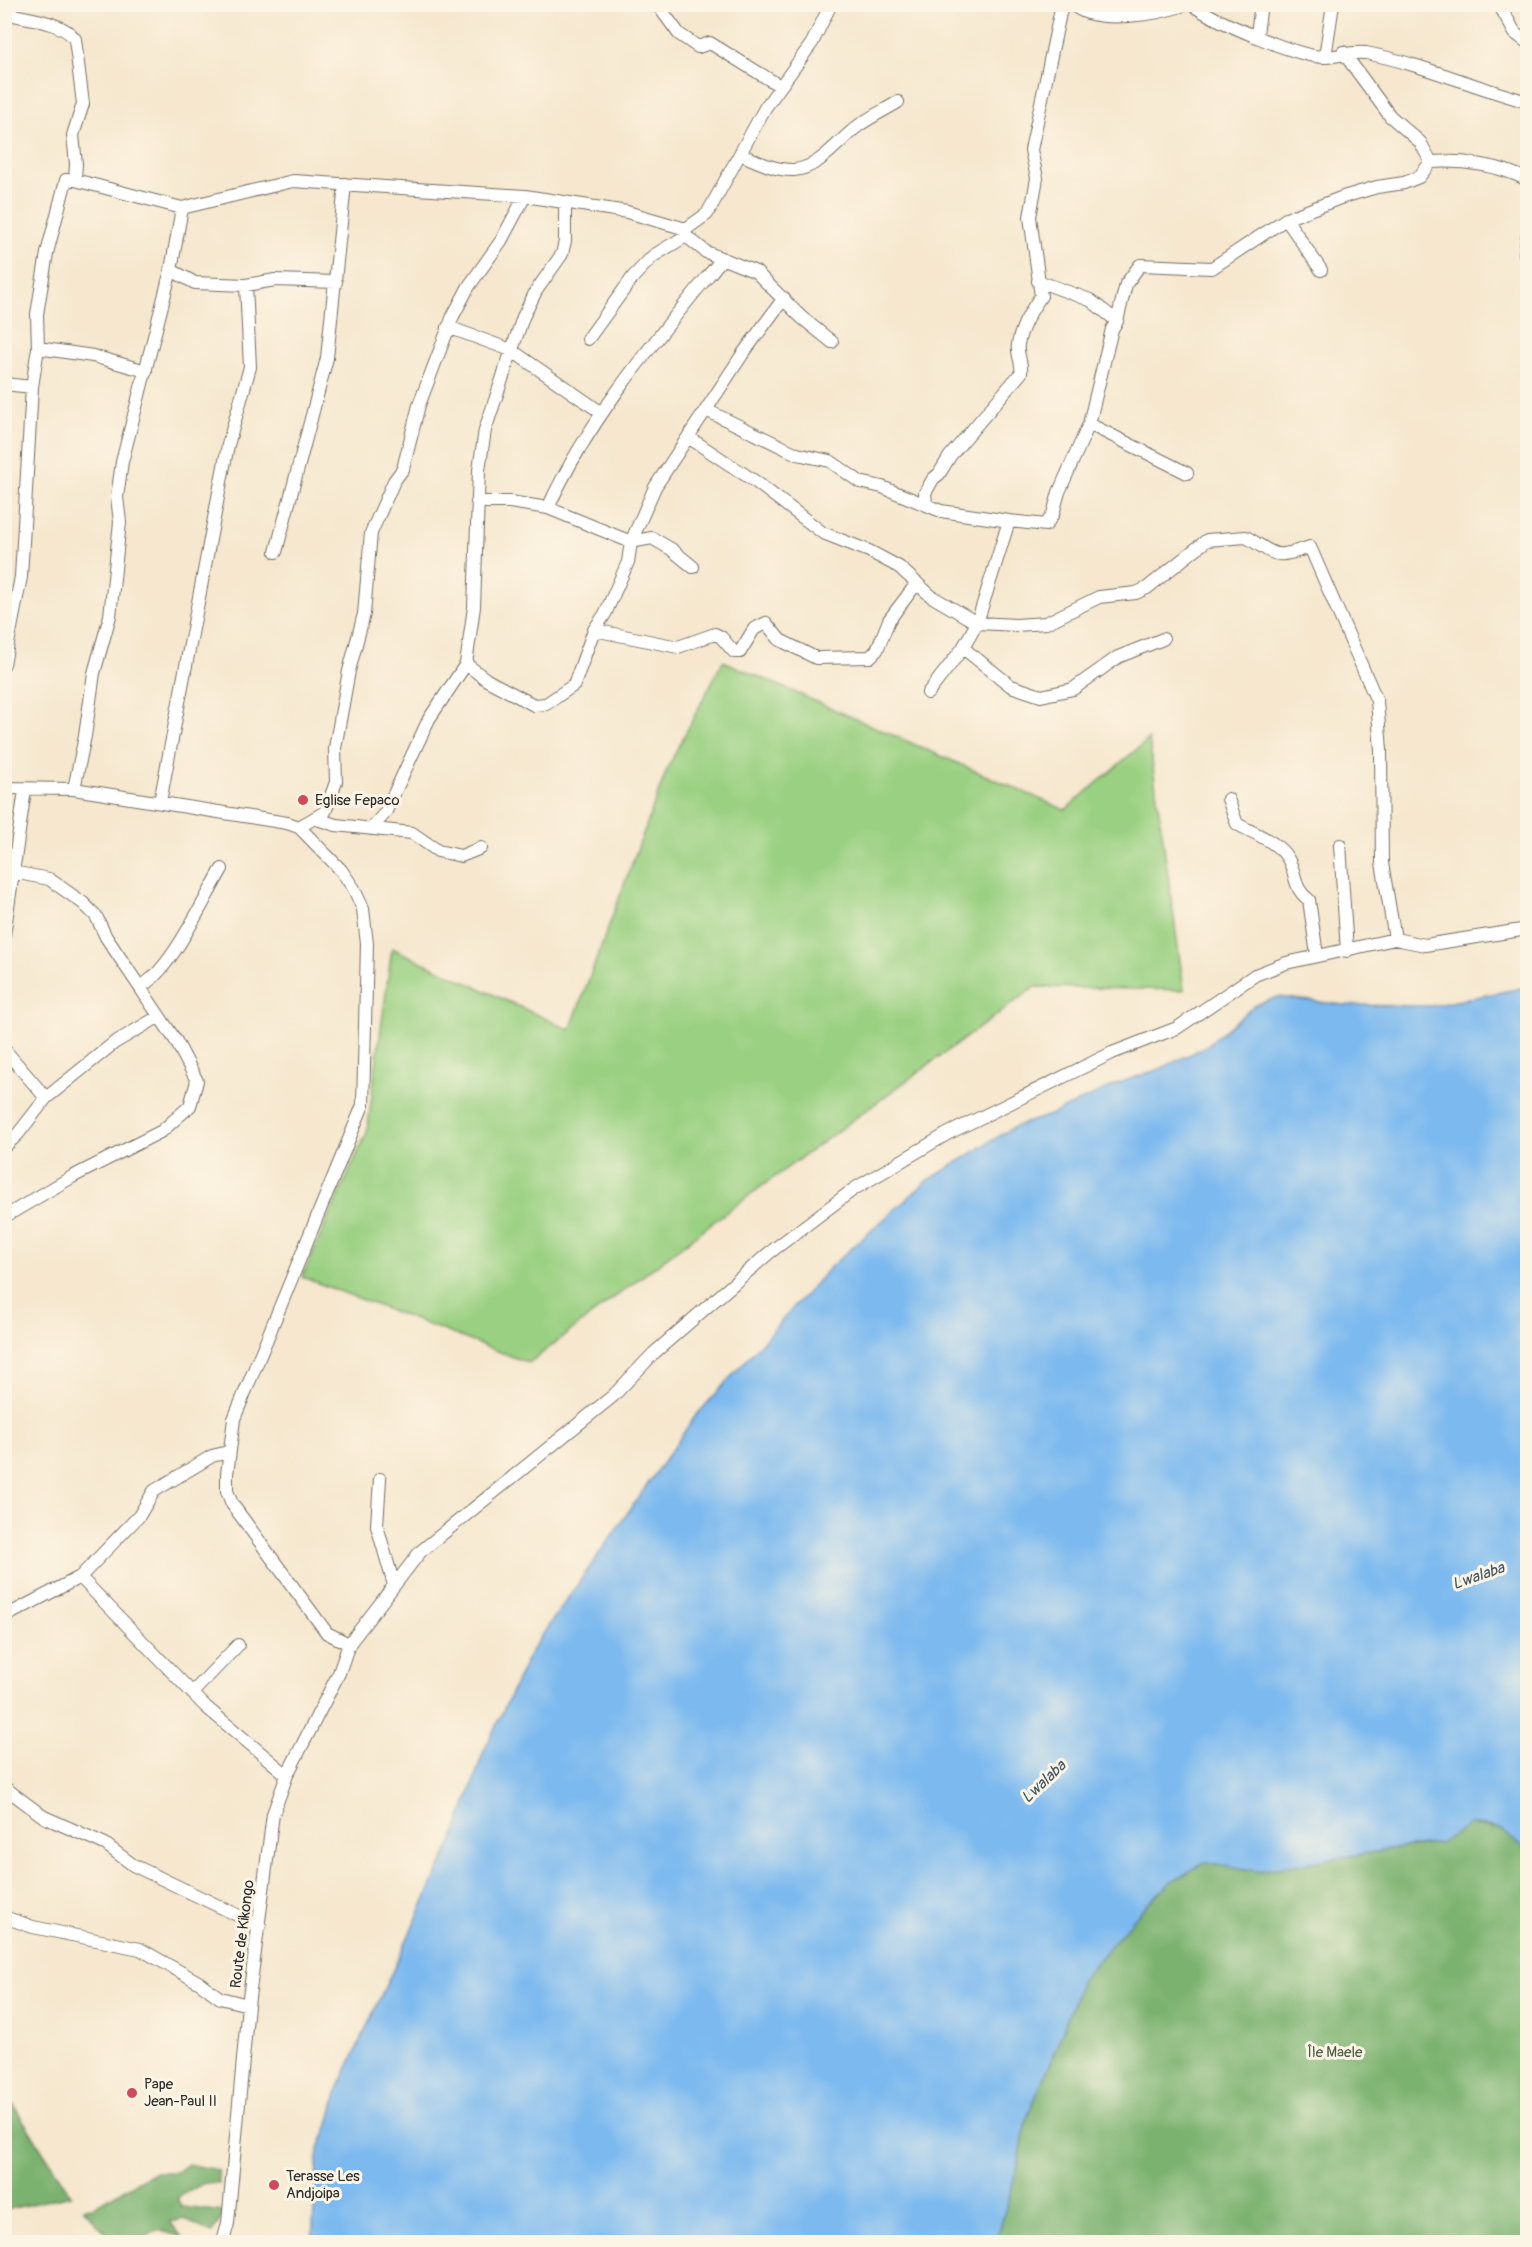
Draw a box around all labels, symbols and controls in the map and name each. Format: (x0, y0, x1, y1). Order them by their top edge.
place label: Eglise Fepaco (315, 791, 400, 810)
marker: Eglise Fepaco (296, 793, 310, 807)
water label: Lwalaba (1450, 1557, 1508, 1594)
water label: Lwalaba (1017, 1755, 1071, 1807)
street label: Route de Kikongo (226, 1879, 259, 1989)
park label: Île Maele (1308, 2043, 1363, 2062)
place label: Pape Jean-Paul II (144, 2075, 217, 2111)
marker: Pape Jean-Paul II (125, 2086, 139, 2100)
place label: Terasse Les Andjoipa (286, 2167, 360, 2203)
marker: Terasse Les Andjoipa (267, 2178, 281, 2192)

